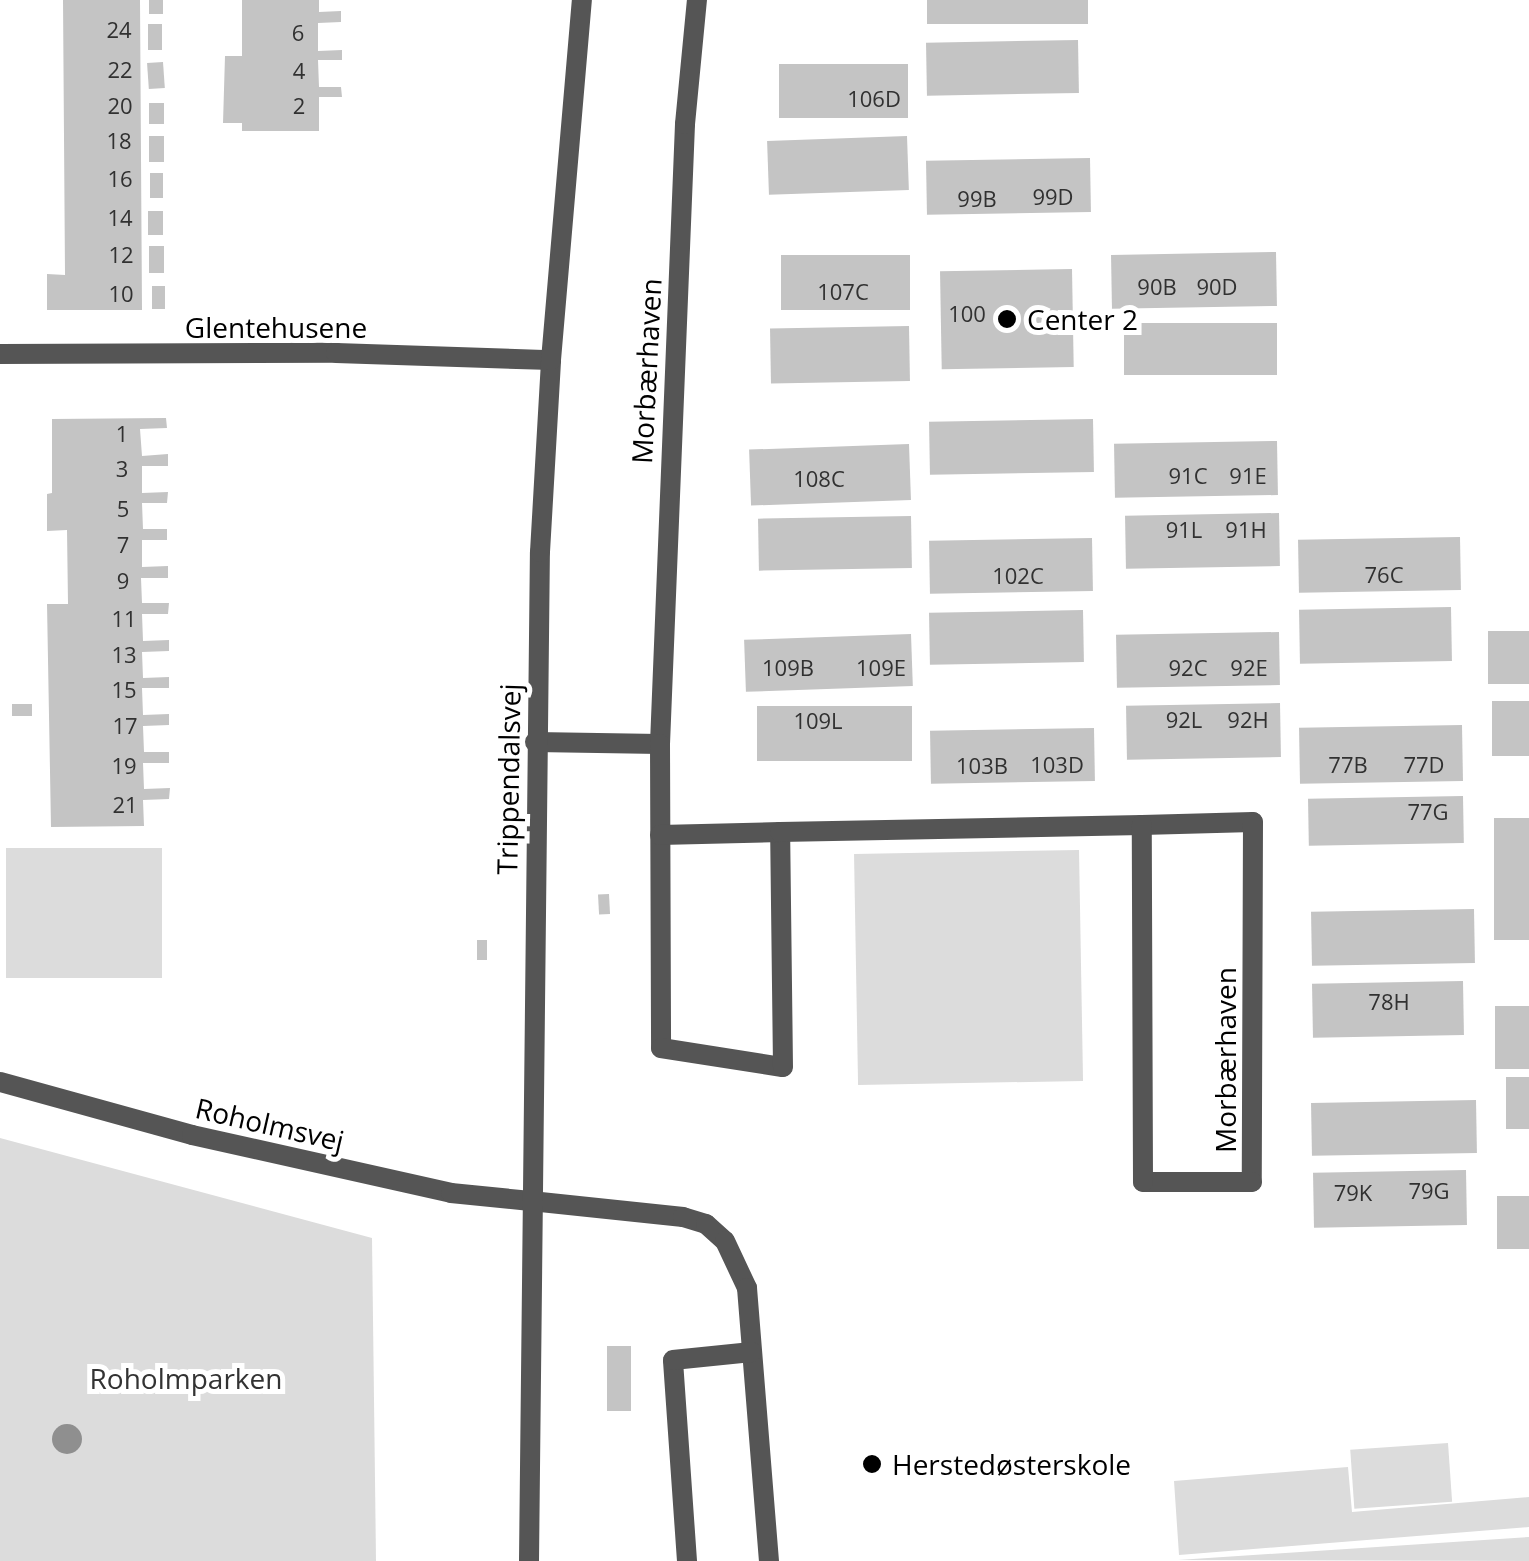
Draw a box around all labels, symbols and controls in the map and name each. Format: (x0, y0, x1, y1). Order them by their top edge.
house number: 24 (106, 17, 132, 43)
house number: 6 (292, 20, 304, 46)
house number: 22 (107, 57, 133, 83)
house number: 4 (293, 58, 305, 84)
house number: 106D (847, 86, 901, 112)
house number: 20 (107, 93, 133, 119)
house number: 2 (293, 93, 305, 119)
house number: 18 (106, 128, 132, 154)
house number: 16 (107, 166, 133, 192)
house number: 99D (1032, 184, 1074, 210)
house number: 99B (957, 186, 997, 212)
house number: 14 (107, 205, 133, 231)
house number: 12 (108, 242, 134, 268)
house number: 90B (1137, 274, 1177, 300)
house number: 90D (1196, 274, 1238, 300)
street label: Morbærhaven (624, 277, 668, 465)
house number: 107C (817, 279, 869, 305)
house number: 10 (108, 281, 134, 307)
house number: 100 (948, 301, 986, 327)
place label: Center 2 (1027, 302, 1138, 336)
marker: Center 2 (996, 308, 1018, 330)
street label: Glentehusene (185, 310, 367, 344)
house number: 1 (116, 421, 128, 447)
house number: 3 (116, 456, 128, 482)
house number: 91C (1168, 463, 1208, 489)
house number: 91E (1229, 463, 1267, 489)
house number: 108C (793, 466, 845, 492)
house number: 5 (117, 496, 129, 522)
house number: 91L (1166, 517, 1202, 543)
house number: 91H (1225, 517, 1267, 543)
house number: 7 (117, 532, 129, 558)
house number: 76C (1364, 562, 1404, 588)
house number: 102C (992, 563, 1044, 589)
house number: 9 (117, 568, 129, 594)
house number: 11 (111, 606, 137, 632)
house number: 13 (111, 642, 137, 668)
house number: 109B (762, 655, 814, 681)
house number: 109E (856, 655, 906, 681)
house number: 92C (1168, 655, 1208, 681)
house number: 92E (1230, 655, 1268, 681)
house number: 15 (111, 677, 137, 703)
street label: Trippendalsvej (490, 683, 526, 875)
house number: 92L (1166, 707, 1202, 733)
house number: 92H (1227, 707, 1269, 733)
house number: 109L (793, 708, 843, 734)
house number: 17 (112, 713, 138, 739)
house number: 103D (1030, 752, 1084, 778)
house number: 77B (1328, 752, 1368, 778)
house number: 77D (1403, 752, 1445, 778)
house number: 19 (111, 753, 137, 779)
house number: 103B (956, 753, 1008, 779)
house number: 21 (112, 792, 138, 818)
house number: 77G (1407, 799, 1449, 825)
street label: Morbærhaven (1208, 967, 1242, 1153)
house number: 78H (1368, 989, 1410, 1015)
street label: Roholmsvej (193, 1091, 347, 1157)
house number: 79G (1408, 1178, 1450, 1204)
house number: 79K (1334, 1180, 1372, 1206)
park label: Roholmparken (90, 1361, 282, 1395)
place label: Herstedøsterskole (892, 1447, 1131, 1481)
marker: Herstedøsterskole (861, 1453, 883, 1475)

